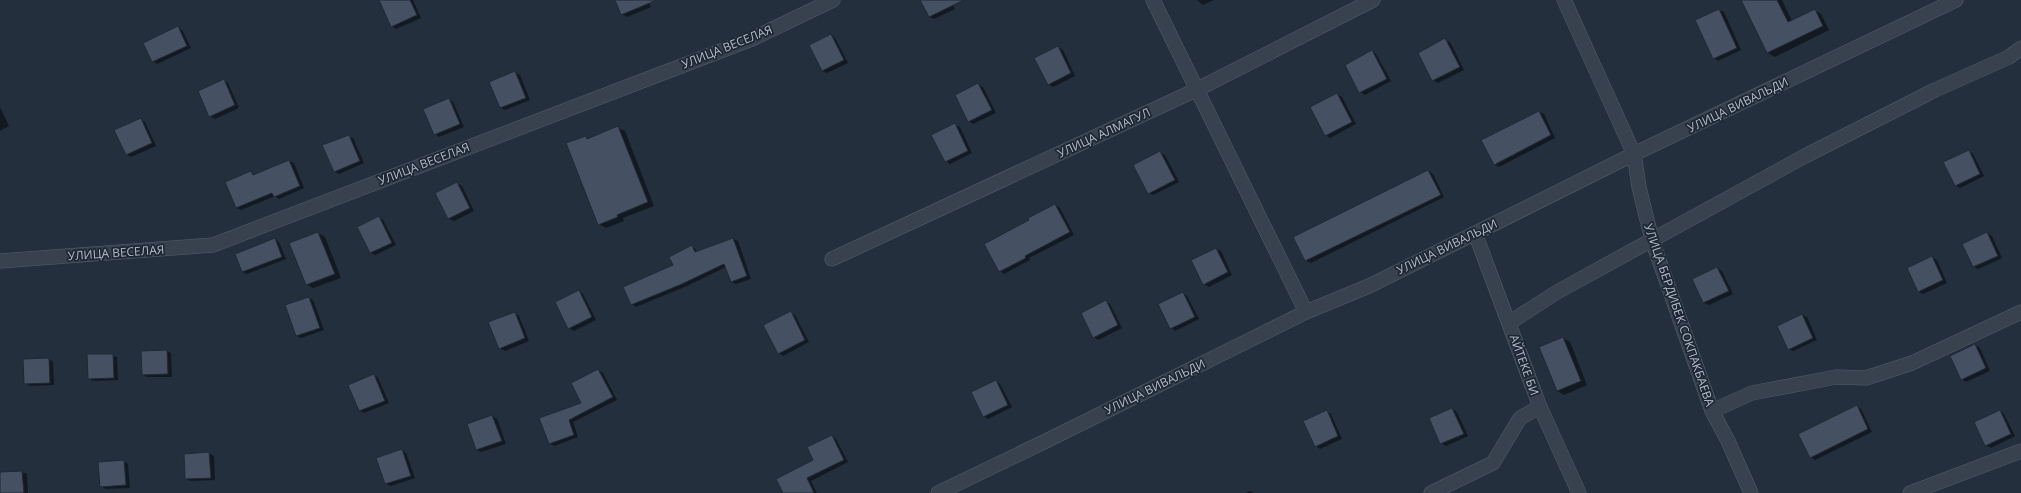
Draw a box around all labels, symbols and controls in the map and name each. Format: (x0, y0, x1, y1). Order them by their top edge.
street label: УЛИЦА ВЕСЕЛАЯ (679, 21, 775, 73)
street label: УЛИЦА ВИВАЛЬДИ (1685, 73, 1791, 136)
street label: УЛИЦА АЛМАГУЛ (1054, 103, 1153, 162)
street label: УЛИЦА ВЕСЕЛАЯ (376, 138, 472, 189)
street label: УЛИЦА ВИВАЛЬДИ (1394, 215, 1500, 278)
street label: УЛИЦА БЕРДИБЕК СОКПАКБАЕВА (1640, 221, 1719, 409)
street label: УЛИЦА ВЕСЕЛАЯ (67, 241, 165, 264)
street label: АЙТЕКЕ БИ (1506, 332, 1543, 398)
street label: УЛИЦА ВИВАЛЬДИ (1102, 355, 1208, 418)

